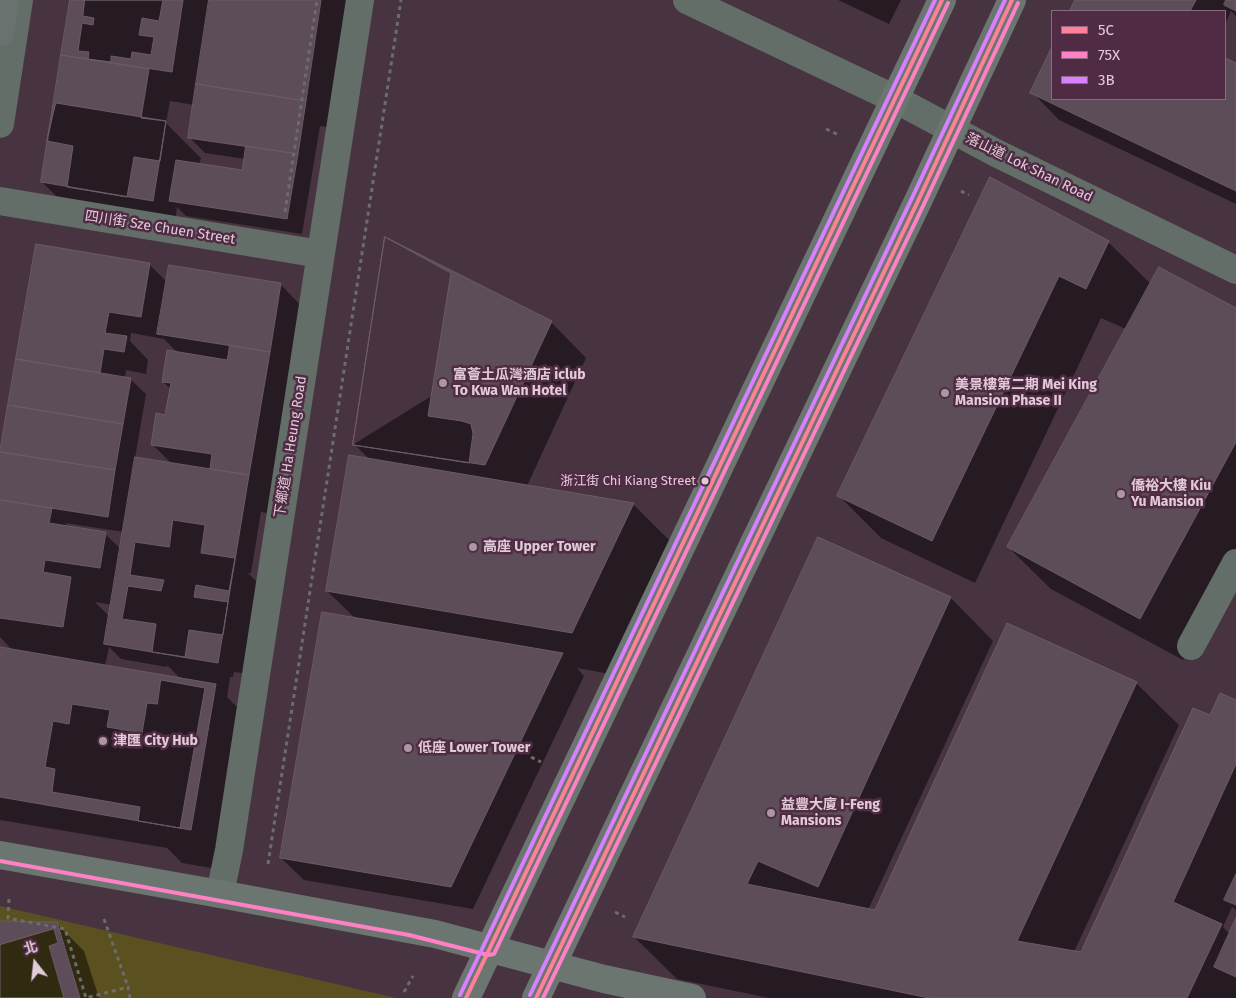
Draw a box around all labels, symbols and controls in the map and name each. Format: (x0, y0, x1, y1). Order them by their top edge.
legend (1051, 10, 1226, 100)
text: 5C (1098, 21, 1114, 39)
text: 75X (1098, 46, 1120, 64)
text: 3B (1098, 71, 1115, 89)
street label: 落山道 Lok Shan Road (963, 130, 1095, 206)
street label: 四川街 Sze Chuen Street (84, 208, 236, 248)
place label: 富薈土瓜灣酒店 iclub To Kwa Wan Hotel (453, 367, 585, 400)
street label: 下鄉道 Ha Heung Road (271, 375, 311, 519)
marker: 富薈土瓜灣酒店 iclub To Kwa Wan Hotel (437, 377, 449, 389)
place label: 美景樓第二期 Mei King Mansion Phase II (955, 377, 1097, 410)
marker: 美景樓第二期 Mei King Mansion Phase II (939, 387, 951, 399)
place label: 浙江街 Chi Kiang Street (560, 473, 696, 489)
marker: 浙江街 Chi Kiang Street (700, 476, 710, 486)
place label: 僑裕大樓 Kiu Yu Mansion (1131, 478, 1211, 511)
marker: 僑裕大樓 Kiu Yu Mansion (1115, 488, 1127, 500)
place label: 高座 Upper Tower (483, 539, 596, 555)
marker: 高座 Upper Tower (467, 541, 479, 553)
place label: 津匯 City Hub (113, 733, 198, 749)
marker: 津匯 City Hub (97, 735, 109, 747)
place label: 低座 Lower Tower (418, 740, 530, 756)
marker: 低座 Lower Tower (402, 742, 414, 754)
place label: 益豐大廈 I-Feng Mansions (781, 797, 880, 830)
marker: 益豐大廈 I-Feng Mansions (765, 807, 777, 819)
north arrow (10, 938, 60, 988)
text: 北 (22, 938, 40, 958)

